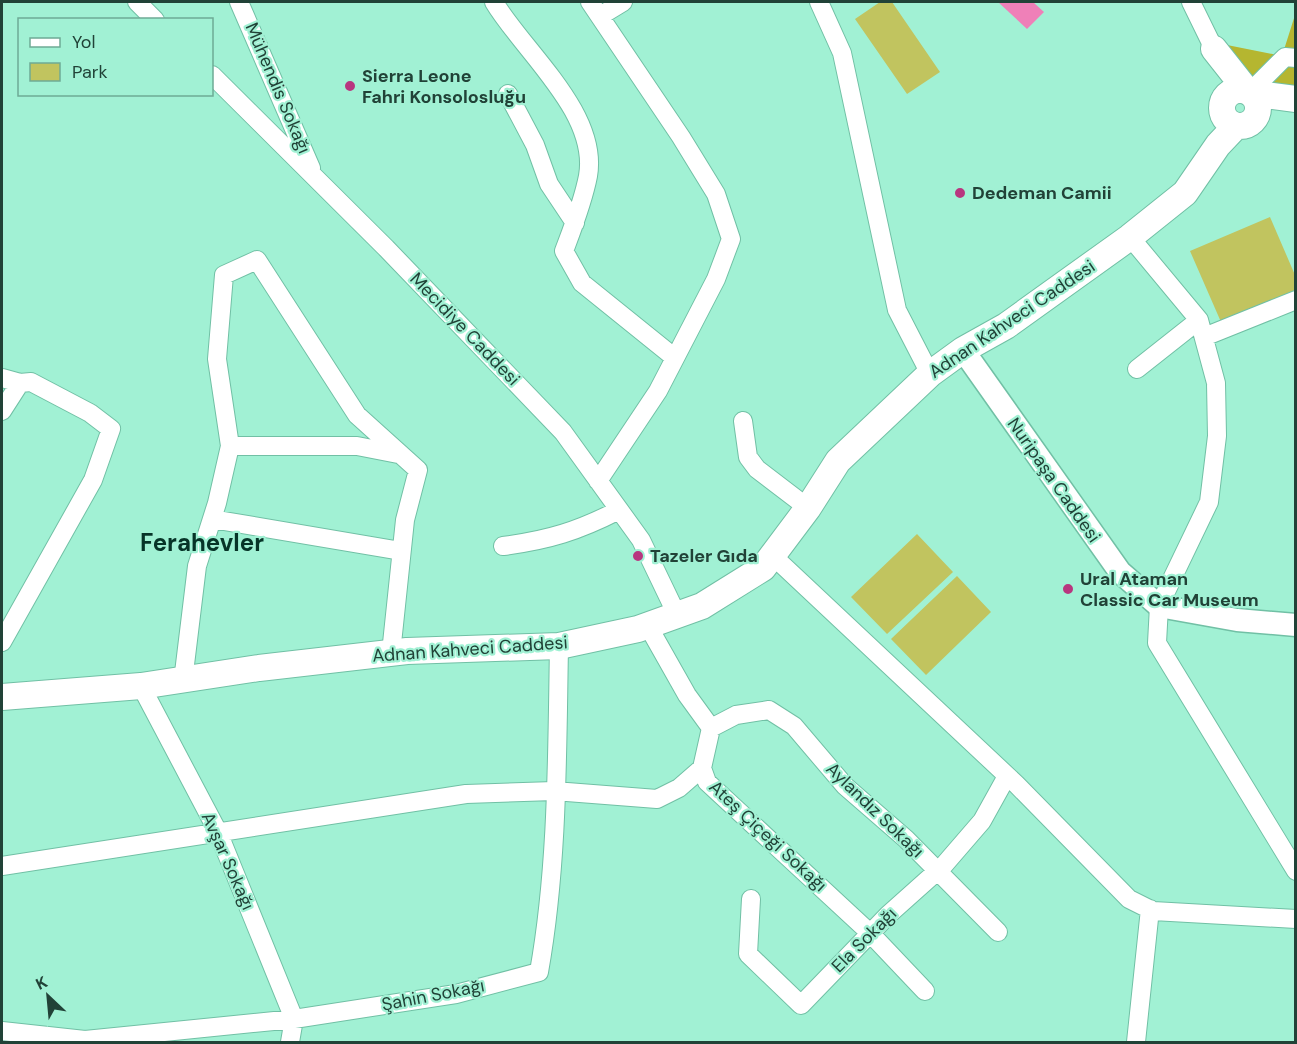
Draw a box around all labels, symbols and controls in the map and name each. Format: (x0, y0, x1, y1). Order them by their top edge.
legend (18, 18, 213, 96)
street label: Mühendis Sokağı (240, 19, 316, 157)
text: Yol (72, 30, 96, 54)
text: Park (72, 60, 108, 84)
place label: Sierra Leone Fahri Konsolosluğu (362, 64, 526, 109)
marker: Sierra Leone Fahri Konsolosluğu (343, 79, 357, 93)
place label: Dedeman Camii (972, 181, 1112, 205)
marker: Dedeman Camii (953, 186, 967, 200)
street label: Adnan Kahveci Caddesi (924, 254, 1100, 384)
street label: Mecidiye Caddesi (405, 267, 525, 391)
street label: Nuripaşa Caddesi (1002, 413, 1106, 547)
district label: Ferahevler (140, 527, 264, 558)
place label: Tazeler Gıda (650, 544, 758, 568)
marker: Tazeler Gıda (631, 549, 645, 563)
place label: Ural Ataman Classic Car Museum (1080, 567, 1259, 612)
marker: Ural Ataman Classic Car Museum (1061, 582, 1075, 596)
street label: Adnan Kahveci Caddesi (372, 630, 568, 668)
street label: Aylandız Sokağı (821, 757, 929, 863)
street label: Ateş Çiçeği Sokağı (704, 775, 832, 897)
street label: Avşar Sokağı (196, 808, 260, 914)
street label: Ela Sokağı (826, 902, 902, 978)
north arrow (18, 966, 78, 1026)
text: K (32, 971, 51, 995)
street label: Şahin Sokağı (380, 973, 486, 1017)

